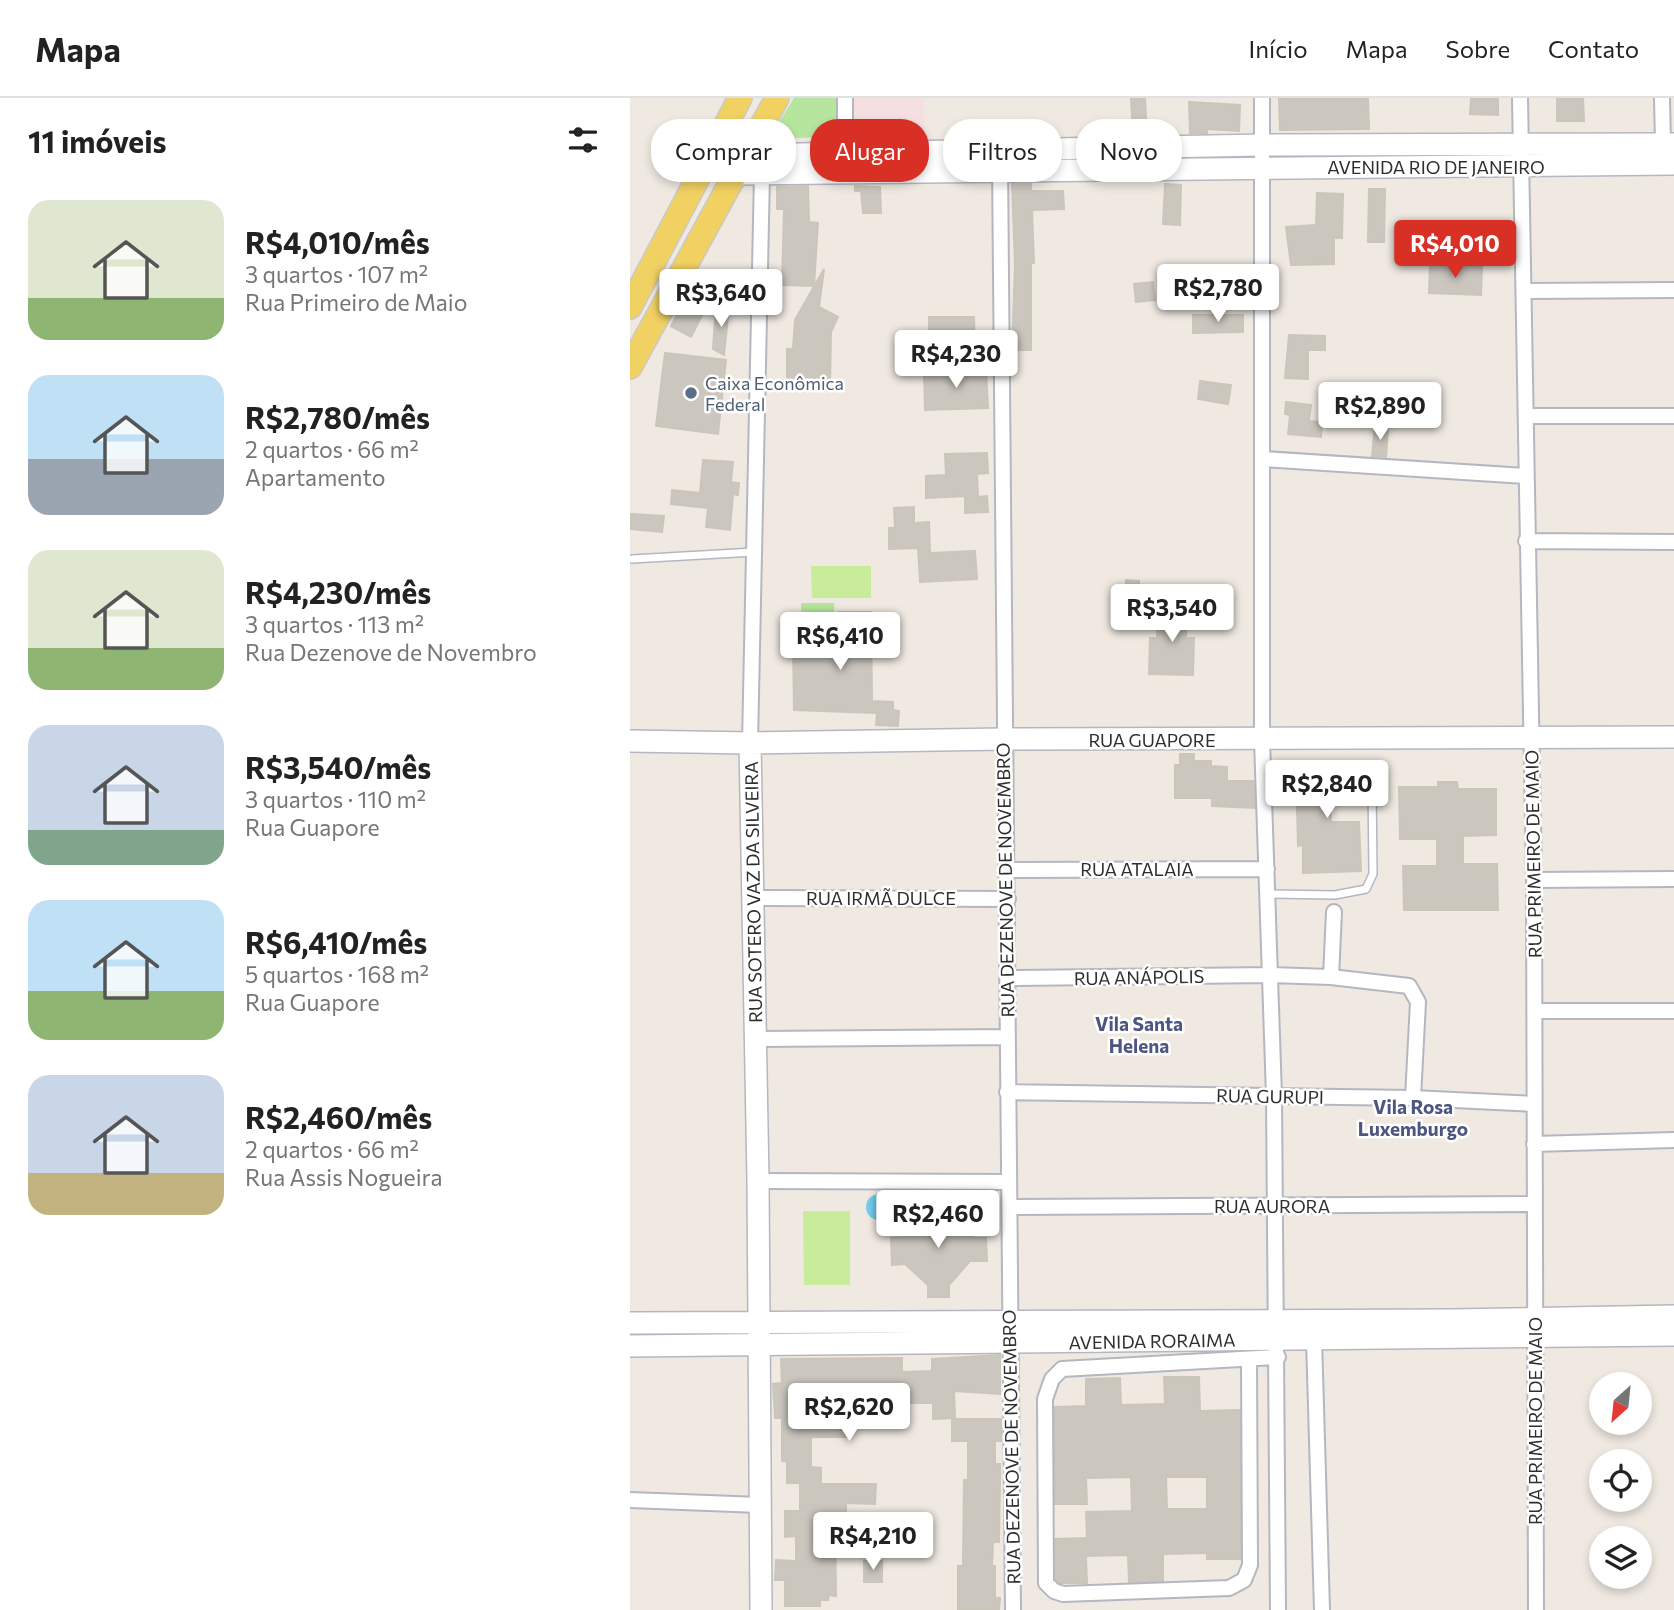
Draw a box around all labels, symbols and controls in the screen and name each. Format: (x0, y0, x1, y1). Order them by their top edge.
text: Mapa (35, 28, 121, 69)
text: Início (1249, 34, 1308, 63)
text: Mapa (1346, 34, 1408, 63)
text: Sobre (1446, 34, 1510, 63)
text: Contato (1548, 34, 1639, 63)
chip: Comprar (651, 119, 796, 182)
chip: Alugar (810, 119, 929, 182)
chip: Filtros (943, 119, 1062, 182)
chip: Novo (1076, 119, 1182, 182)
icon: filters (564, 121, 602, 159)
text: 11 imóveis (28, 122, 166, 159)
street label: AVENIDA RIO DE JANEIRO (1327, 156, 1545, 178)
pin: R$4,010 (1390, 220, 1520, 280)
text: R$4,010/mês (245, 223, 430, 260)
icon: home (84, 228, 168, 312)
text: R$4,010 (1410, 229, 1500, 257)
text: 3 quartos · 107 m² (245, 260, 428, 288)
pin: R$2,780 (1153, 264, 1283, 324)
pin: R$3,640 (656, 270, 786, 329)
text: R$2,780 (1173, 273, 1263, 301)
text: R$3,640 (675, 278, 767, 306)
text: Rua Primeiro de Maio (245, 288, 467, 316)
pin: R$4,230 (891, 330, 1021, 390)
text: R$4,230 (911, 339, 1001, 367)
place label: Caixa Econômica Federal (705, 372, 844, 415)
pin: R$2,890 (1315, 382, 1445, 442)
marker: Caixa Econômica Federal (683, 385, 699, 401)
text: R$2,890 (1334, 391, 1426, 419)
text: R$2,780/mês (245, 398, 430, 435)
icon: home (84, 403, 168, 487)
text: 2 quartos · 66 m² (245, 435, 419, 463)
text: Apartamento (245, 463, 386, 491)
text: R$4,230/mês (245, 573, 431, 610)
icon: home (84, 578, 168, 662)
pin: R$3,540 (1107, 584, 1237, 644)
text: R$3,540 (1127, 593, 1217, 621)
text: 3 quartos · 113 m² (245, 610, 424, 638)
pin: R$6,410 (775, 612, 905, 672)
text: R$6,410 (796, 621, 884, 649)
text: Rua Dezenove de Novembro (245, 638, 537, 666)
street label: RUA GUAPORE (1088, 729, 1216, 751)
street label: RUA DEZENOVE DE NOVEMBRO (992, 742, 1018, 1018)
text: R$3,540/mês (245, 748, 431, 785)
street label: RUA PRIMEIRO DE MAIO (1520, 750, 1546, 958)
icon: home (84, 753, 168, 837)
pin: R$2,840 (1262, 760, 1392, 820)
street label: RUA SOTERO VAZ DA SILVEIRA (740, 761, 766, 1023)
text: R$2,840 (1281, 769, 1373, 797)
text: 3 quartos · 110 m² (245, 785, 426, 813)
text: Rua Guapore (245, 813, 380, 841)
street label: RUA ATALAIA (1080, 858, 1194, 880)
street label: RUA IRMÃ DULCE (806, 887, 956, 909)
text: R$6,410/mês (245, 923, 427, 960)
icon: home (84, 928, 168, 1012)
text: 5 quartos · 168 m² (245, 960, 429, 988)
street label: RUA ANÁPOLIS (1074, 965, 1204, 989)
text: Rua Guapore (245, 988, 380, 1016)
district label: Vila Santa Helena (1095, 1012, 1183, 1057)
street label: RUA GURUPI (1216, 1084, 1324, 1108)
district label: Vila Rosa Luxemburgo (1358, 1095, 1468, 1140)
text: R$2,460/mês (245, 1098, 432, 1135)
icon: home (84, 1103, 168, 1187)
text: 2 quartos · 66 m² (245, 1135, 419, 1163)
text: Rua Assis Nogueira (245, 1163, 443, 1191)
pin: R$2,460 (873, 1190, 1003, 1250)
street label: RUA AURORA (1214, 1195, 1330, 1217)
text: R$2,460 (892, 1199, 984, 1227)
street label: RUA DEZENOVE DE NOVEMBRO (998, 1309, 1024, 1585)
street label: RUA PRIMEIRO DE MAIO (1524, 1317, 1546, 1525)
street label: AVENIDA RORAIMA (1068, 1329, 1236, 1353)
north arrow (1589, 1372, 1652, 1435)
map controls (1589, 1372, 1652, 1589)
pin: R$2,620 (784, 1384, 914, 1443)
text: R$2,620 (804, 1392, 894, 1420)
button: locate (1589, 1449, 1652, 1512)
pin: R$4,210 (808, 1512, 938, 1572)
text: R$4,210 (829, 1521, 917, 1549)
button: layers (1589, 1526, 1652, 1589)

